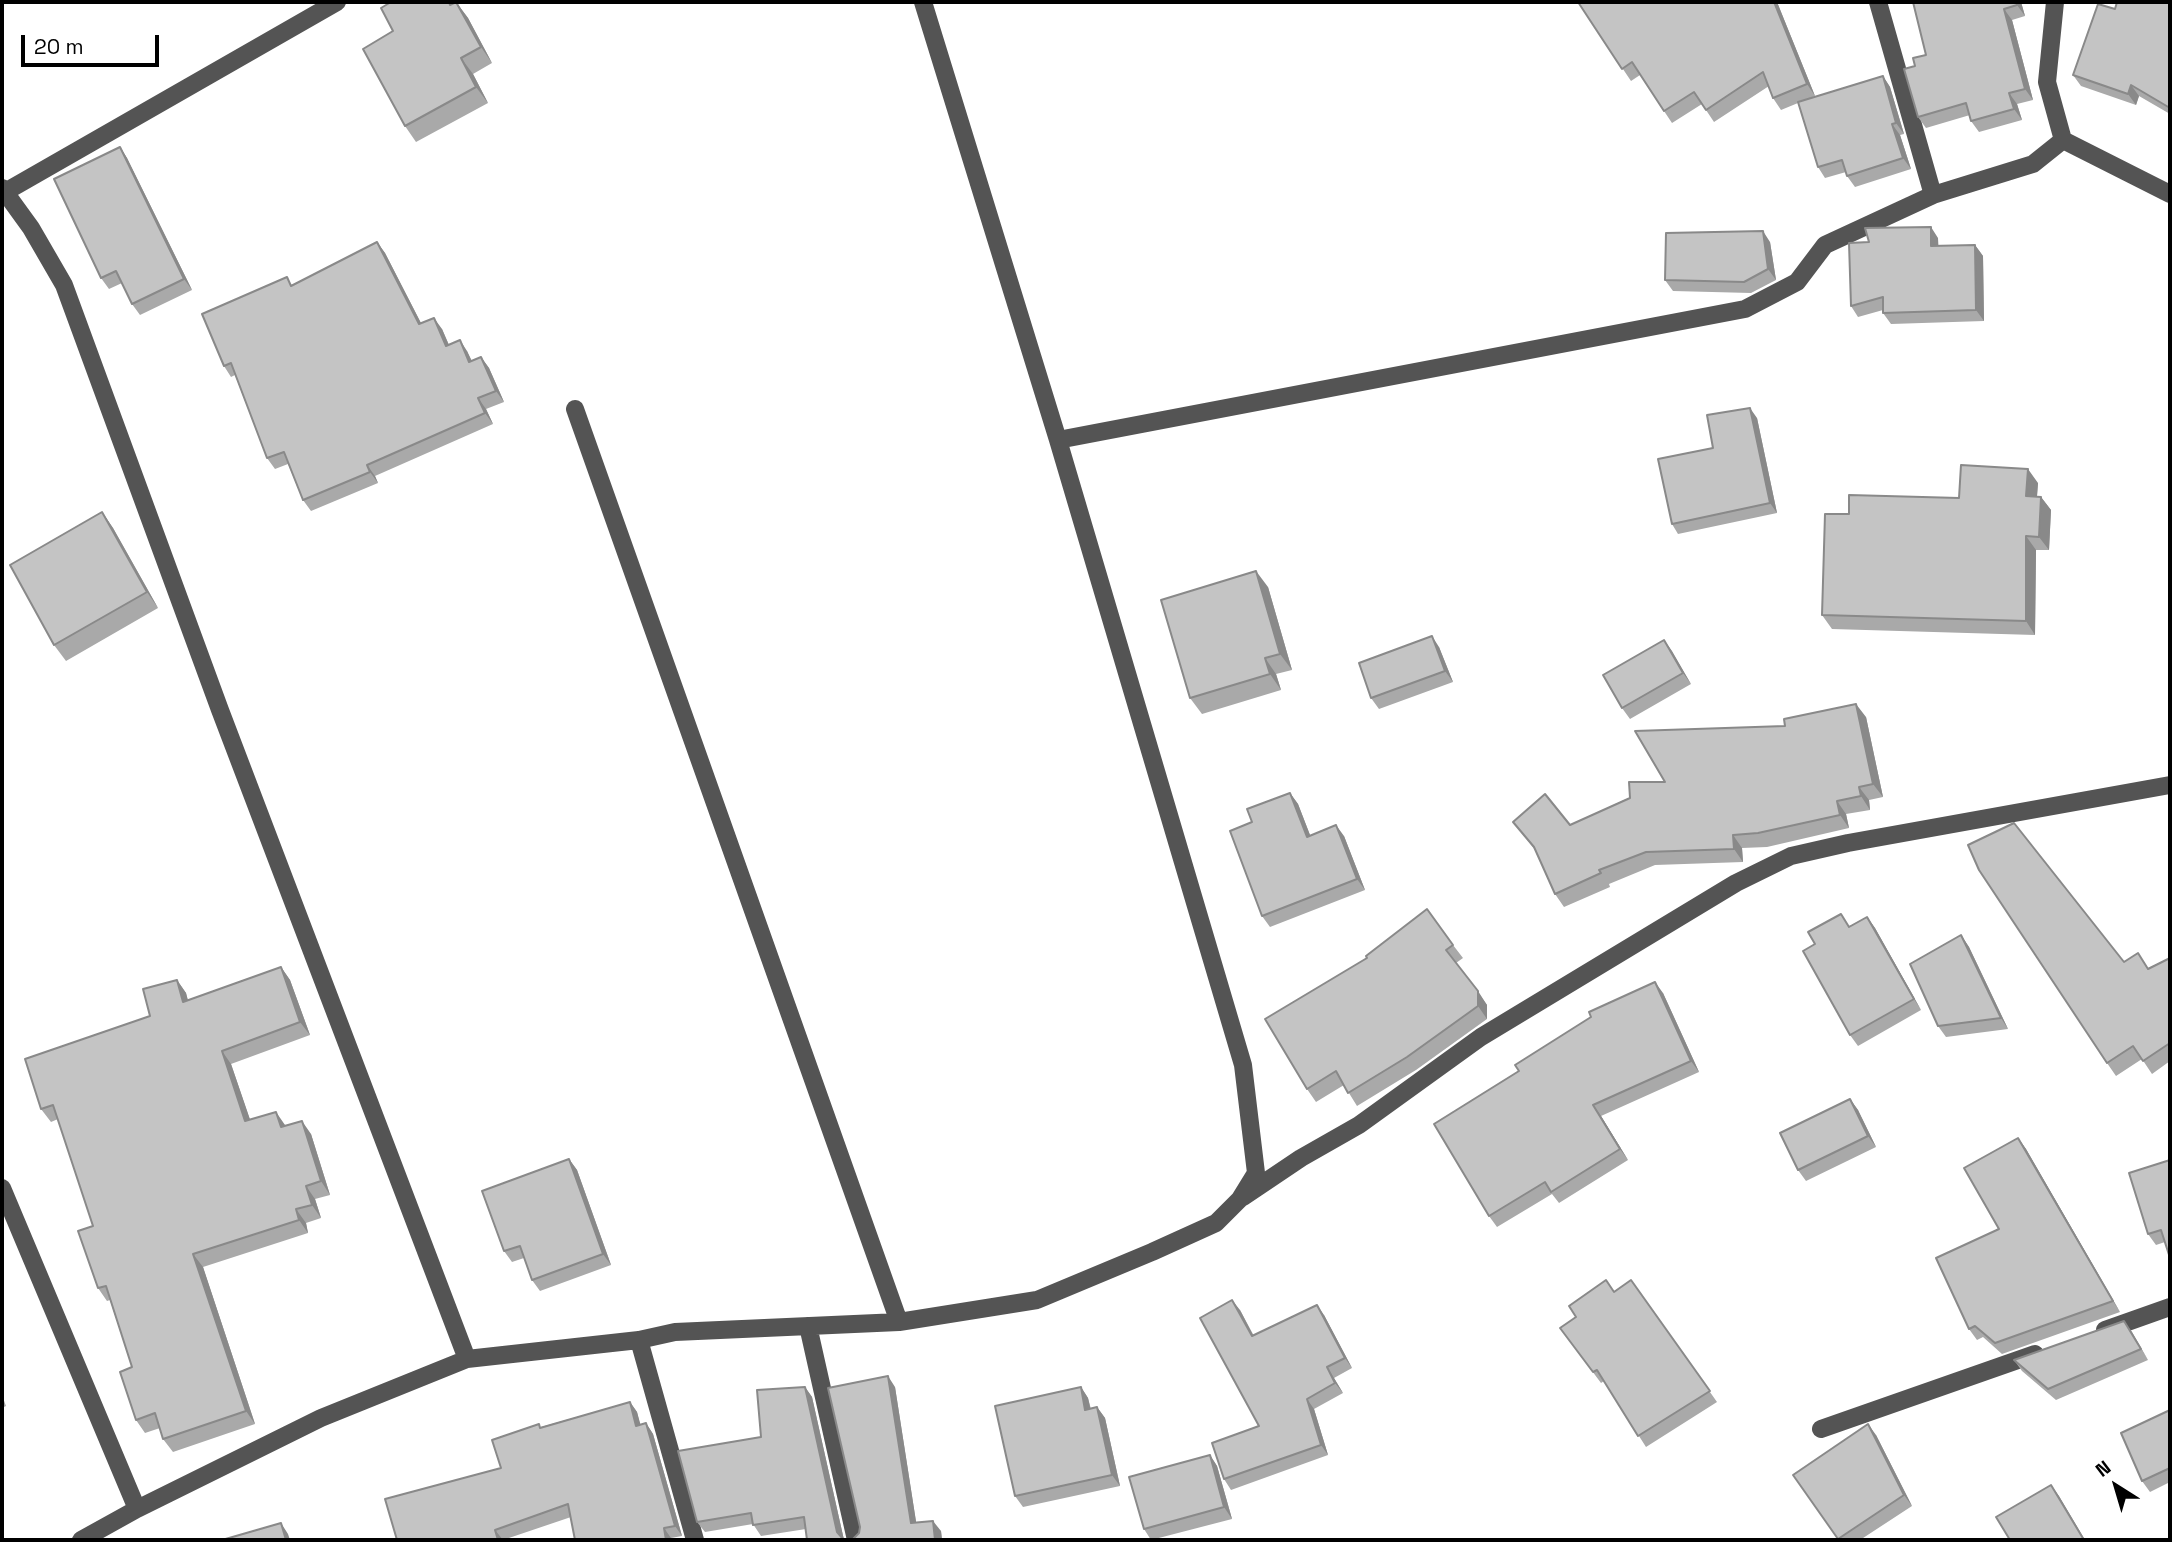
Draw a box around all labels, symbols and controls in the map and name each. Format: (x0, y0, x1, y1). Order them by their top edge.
scale bar (24, 21, 163, 65)
text: 20 m (34, 33, 84, 60)
north arrow (2081, 1451, 2151, 1521)
text: N (2090, 1455, 2116, 1483)

